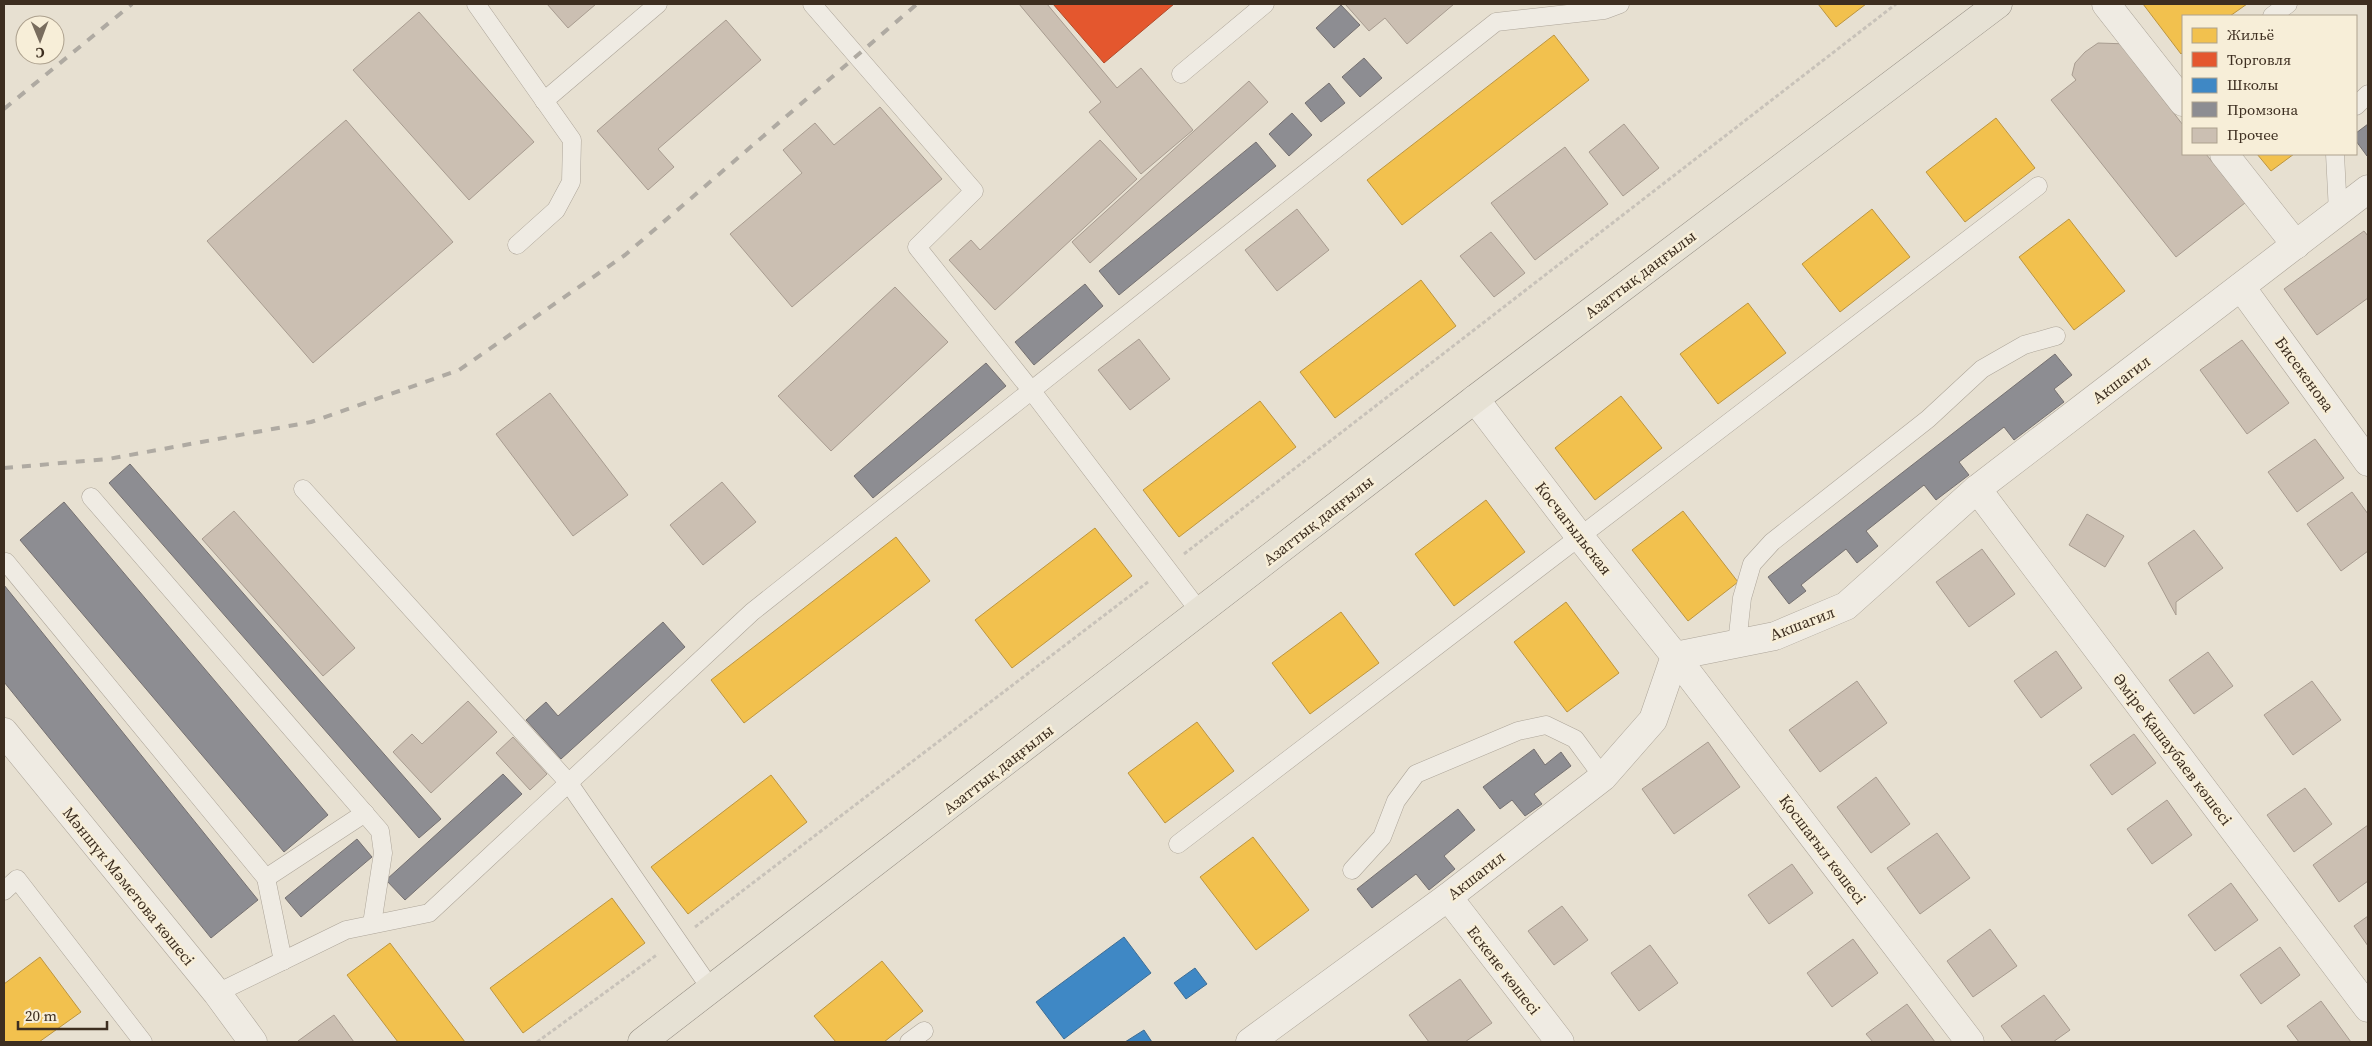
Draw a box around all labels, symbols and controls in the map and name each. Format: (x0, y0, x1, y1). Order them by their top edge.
north arrow (15, 15, 65, 65)
legend (2182, 15, 2357, 155)
text: Жильё (2227, 24, 2275, 45)
text: С (35, 43, 45, 63)
text: Торговля (2227, 49, 2291, 70)
text: Школы (2227, 74, 2278, 95)
text: Промзона (2227, 99, 2298, 120)
text: Прочее (2227, 124, 2279, 145)
street label: Азаттық даңғылы (1580, 225, 1700, 323)
street label: Бисекенова (2270, 332, 2340, 417)
street label: Акшагил (2087, 350, 2155, 408)
street label: Азаттық даңғылы (1258, 470, 1378, 570)
street label: Косчагыльская (1531, 477, 1617, 579)
street label: Акшагил (1766, 601, 1838, 645)
street label: Әміре Қашаубаев көшесі (2109, 669, 2238, 830)
street label: Азаттық даңғылы (938, 719, 1058, 819)
street label: Қосшағыл көшесі (1774, 790, 1872, 909)
street label: Мәншүк Мәметова көшесі (58, 802, 200, 970)
street label: Акшагил (1443, 845, 1509, 905)
street label: Ескене көшесі (1462, 921, 1546, 1019)
scale bar (18, 998, 106, 1030)
text: 20 m (25, 1005, 57, 1026)

